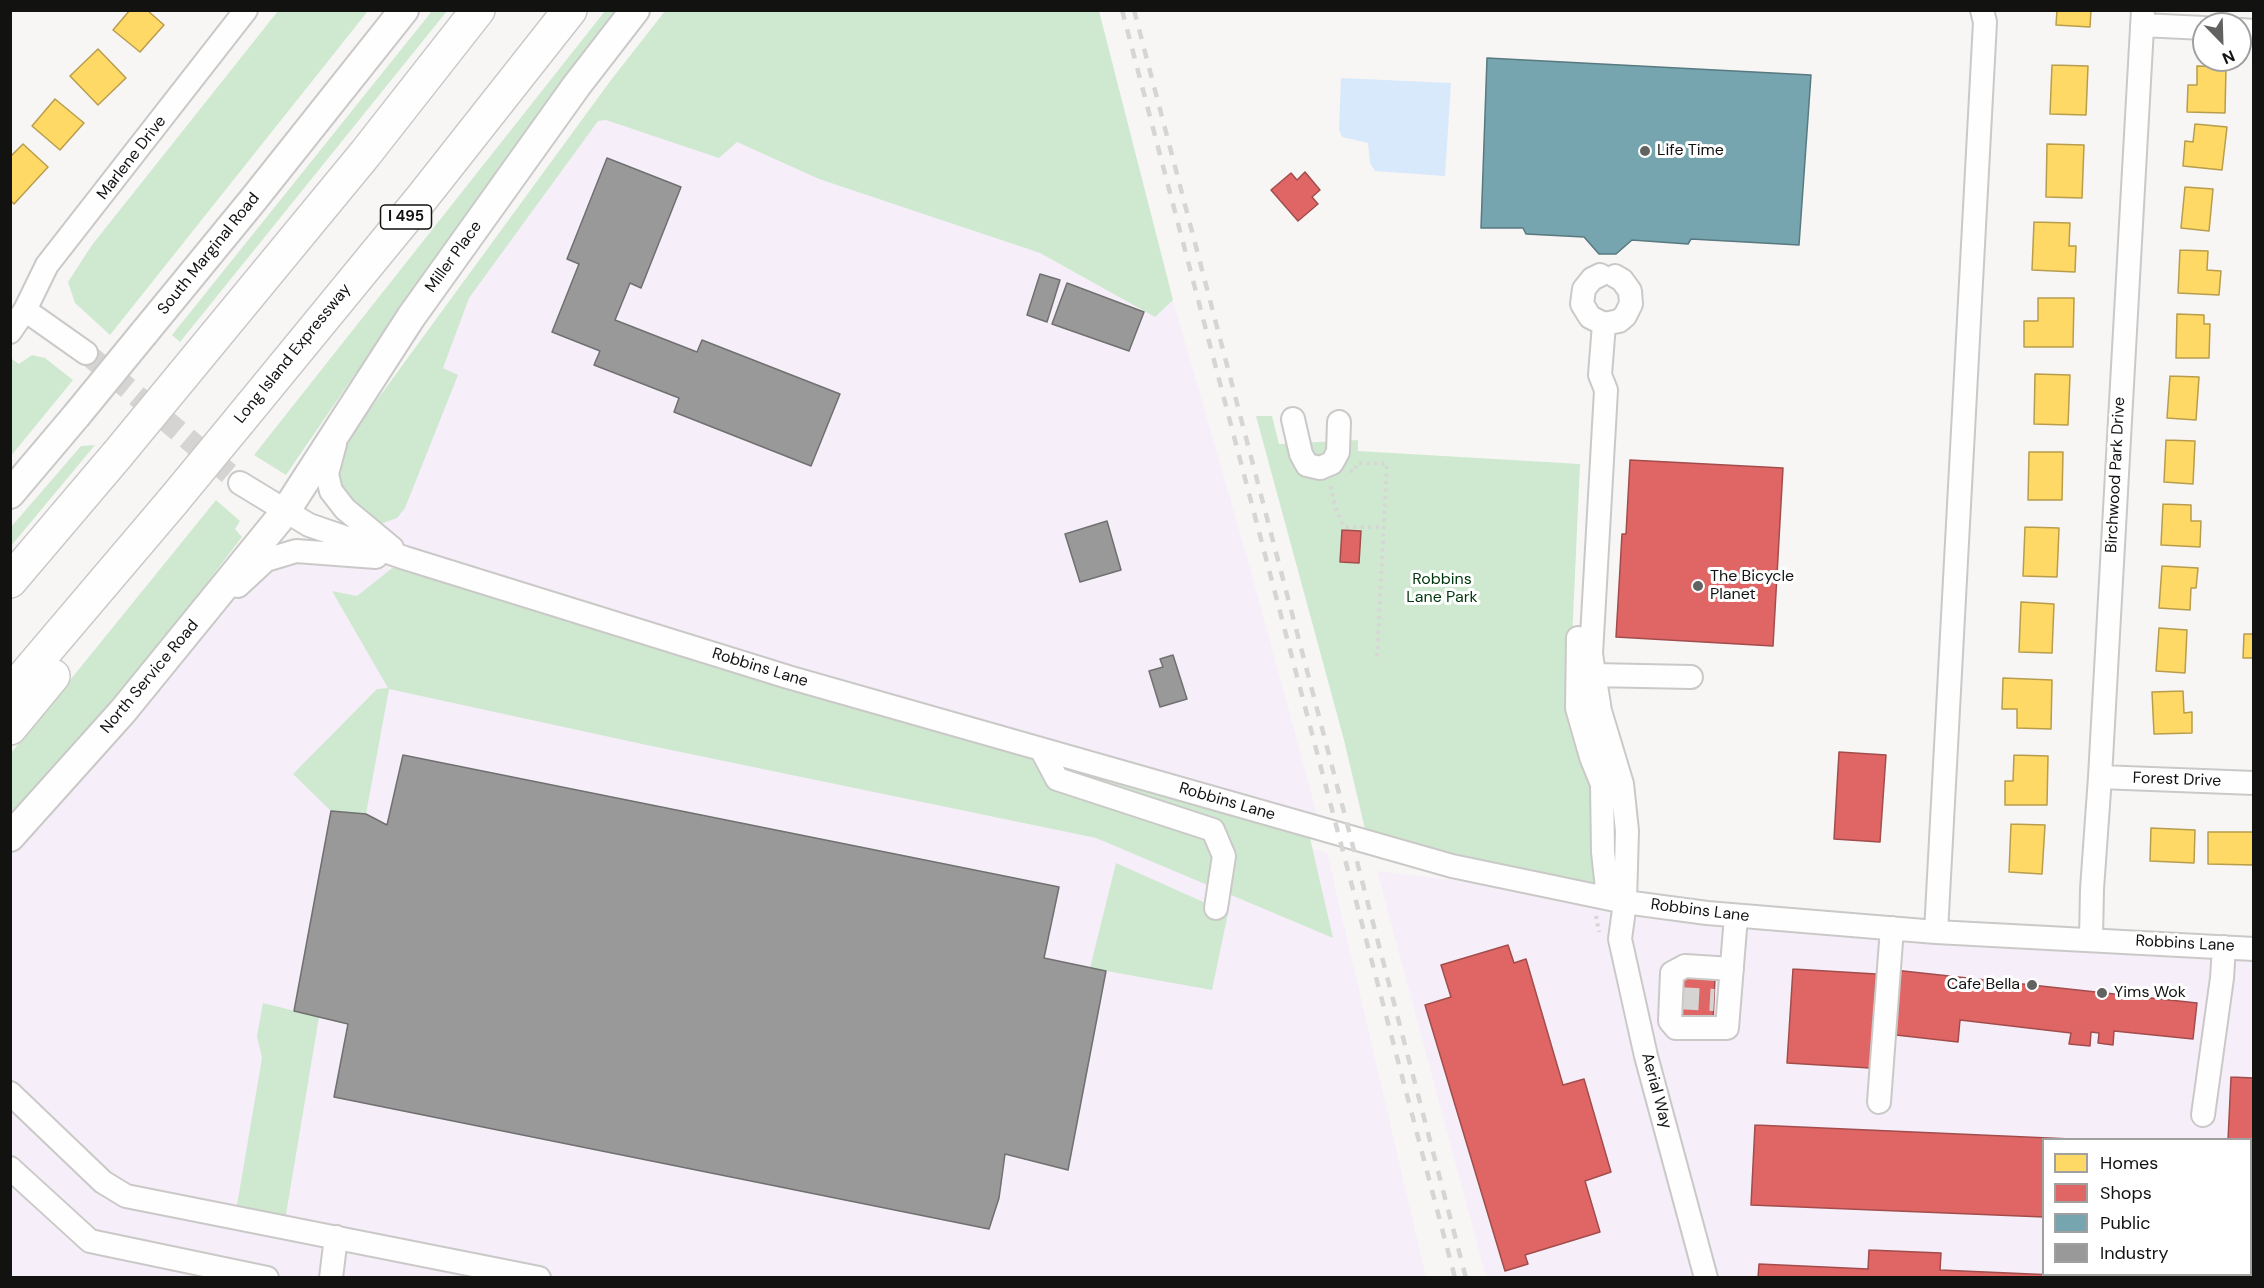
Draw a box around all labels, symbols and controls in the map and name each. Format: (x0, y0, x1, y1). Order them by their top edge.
north arrow (2192, 12, 2252, 72)
text: N (2219, 45, 2238, 69)
street label: Marlene Drive (93, 112, 171, 204)
place label: Life Time (1657, 141, 1724, 161)
marker: Life Time (1638, 144, 1652, 158)
street label: South Marginal Road (154, 189, 264, 319)
road number: I 495 (380, 205, 432, 229)
street label: Miller Place (422, 218, 486, 296)
street label: Long Island Expressway (231, 280, 355, 428)
street label: Birchwood Park Drive (2102, 396, 2130, 554)
place label: The Bicycle Planet (1710, 567, 1794, 605)
park label: Robbins Lane Park (1406, 570, 1478, 608)
marker: The Bicycle Planet (1691, 579, 1705, 593)
street label: North Service Road (97, 616, 203, 738)
street label: Robbins Lane (710, 644, 810, 692)
street label: Forest Drive (2132, 769, 2222, 791)
street label: Robbins Lane (1177, 779, 1277, 825)
street label: Robbins Lane (1650, 895, 1750, 927)
street label: Robbins Lane (2135, 932, 2235, 956)
place label: Cafe Bella (1947, 975, 2020, 995)
marker: Cafe Bella (2025, 978, 2039, 992)
place label: Yims Wok (2114, 983, 2186, 1003)
marker: Yims Wok (2095, 986, 2109, 1000)
street label: Aerial Way (1637, 1051, 1675, 1131)
legend (2042, 1138, 2252, 1276)
text: Homes (2100, 1151, 2158, 1175)
text: Shops (2100, 1181, 2152, 1205)
text: Public (2100, 1211, 2151, 1235)
text: Industry (2100, 1241, 2169, 1265)

